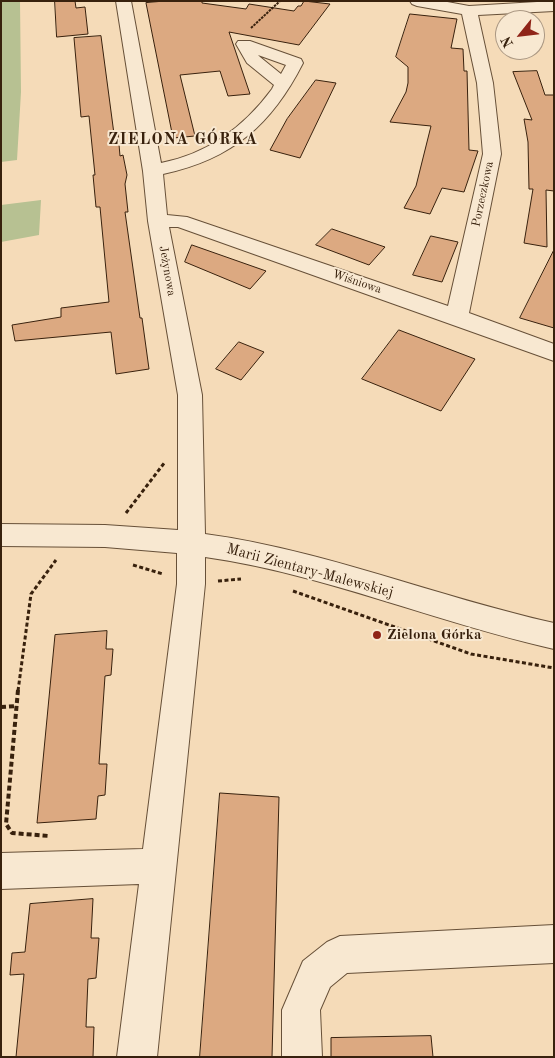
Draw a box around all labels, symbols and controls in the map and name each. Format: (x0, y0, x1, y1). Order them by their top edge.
north arrow (495, 10, 545, 60)
text: N (499, 34, 516, 50)
district label: ZIELONA GÓRKA (106, 130, 260, 150)
street label: Porzeczkowa (469, 160, 497, 228)
street label: Jeżynowa (156, 245, 178, 297)
street label: Wiśniowa (331, 267, 383, 297)
street label: Marii Zientary-Malewskiej (225, 540, 395, 602)
place label: Zielona Górka (387, 626, 482, 644)
marker: Zielona Górka (371, 629, 383, 641)

